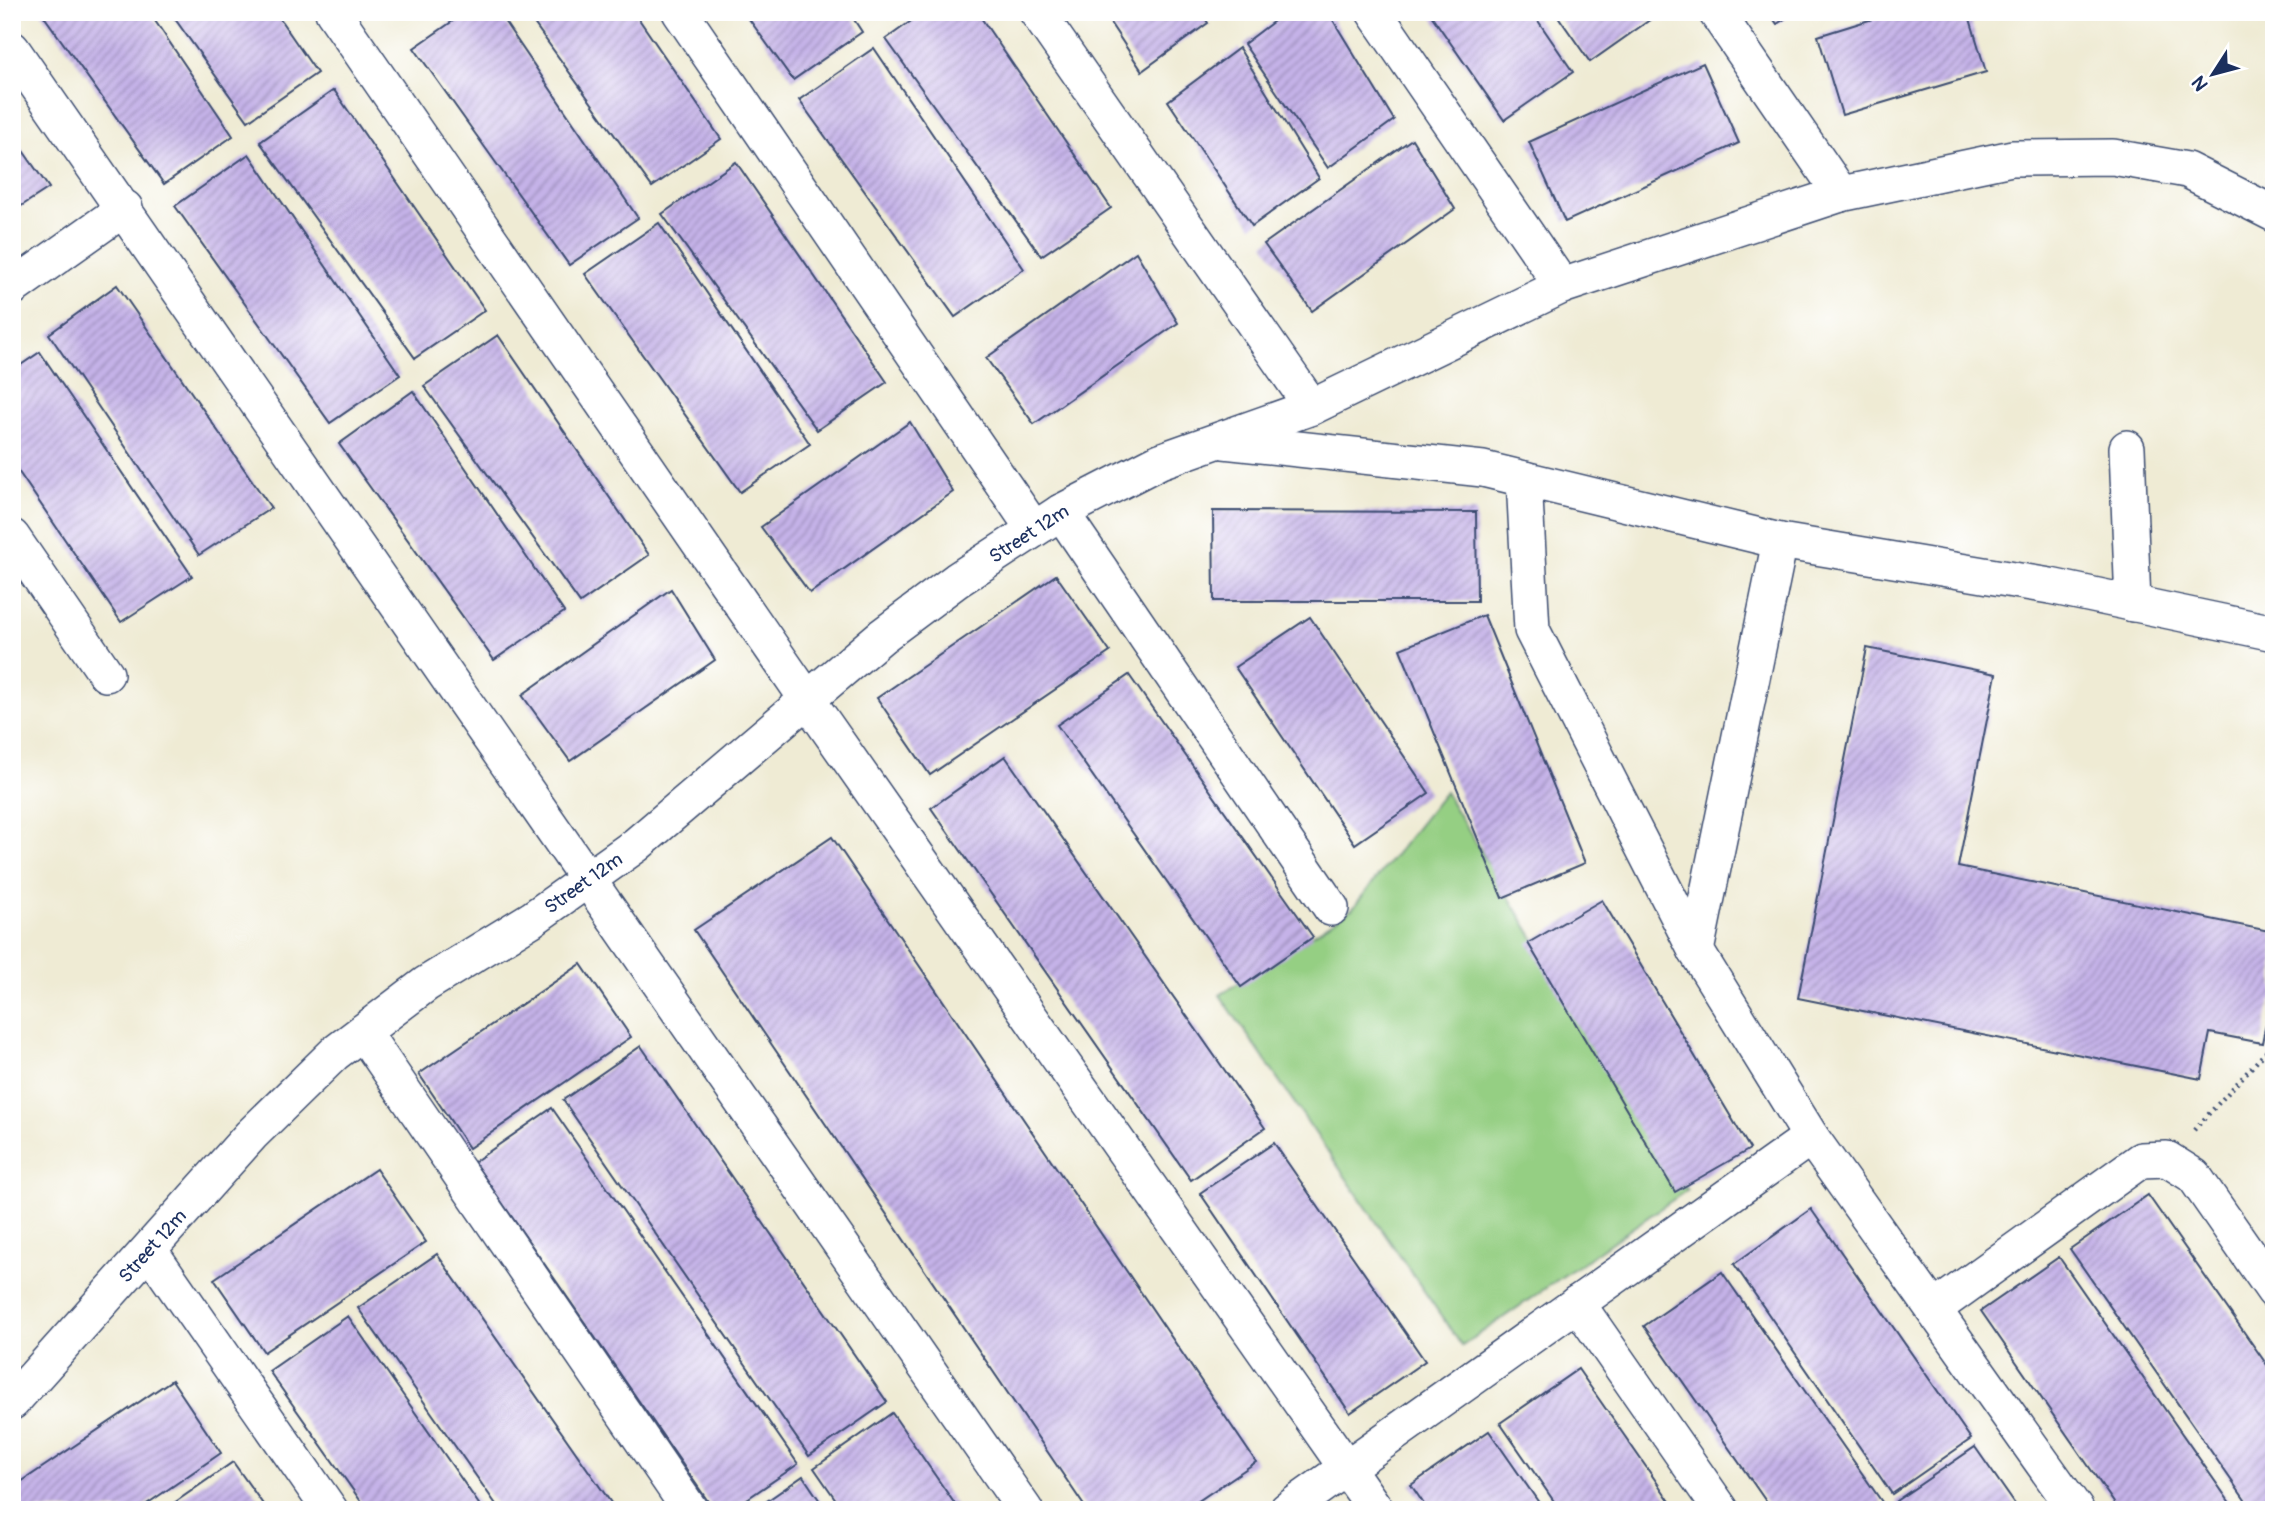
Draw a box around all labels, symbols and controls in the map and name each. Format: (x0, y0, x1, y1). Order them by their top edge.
north arrow (2178, 38, 2248, 108)
text: N (2186, 71, 2214, 96)
street label: Street 12m (985, 499, 1074, 569)
street label: Street 12m (540, 847, 628, 920)
street label: Street 12m (114, 1204, 192, 1288)

